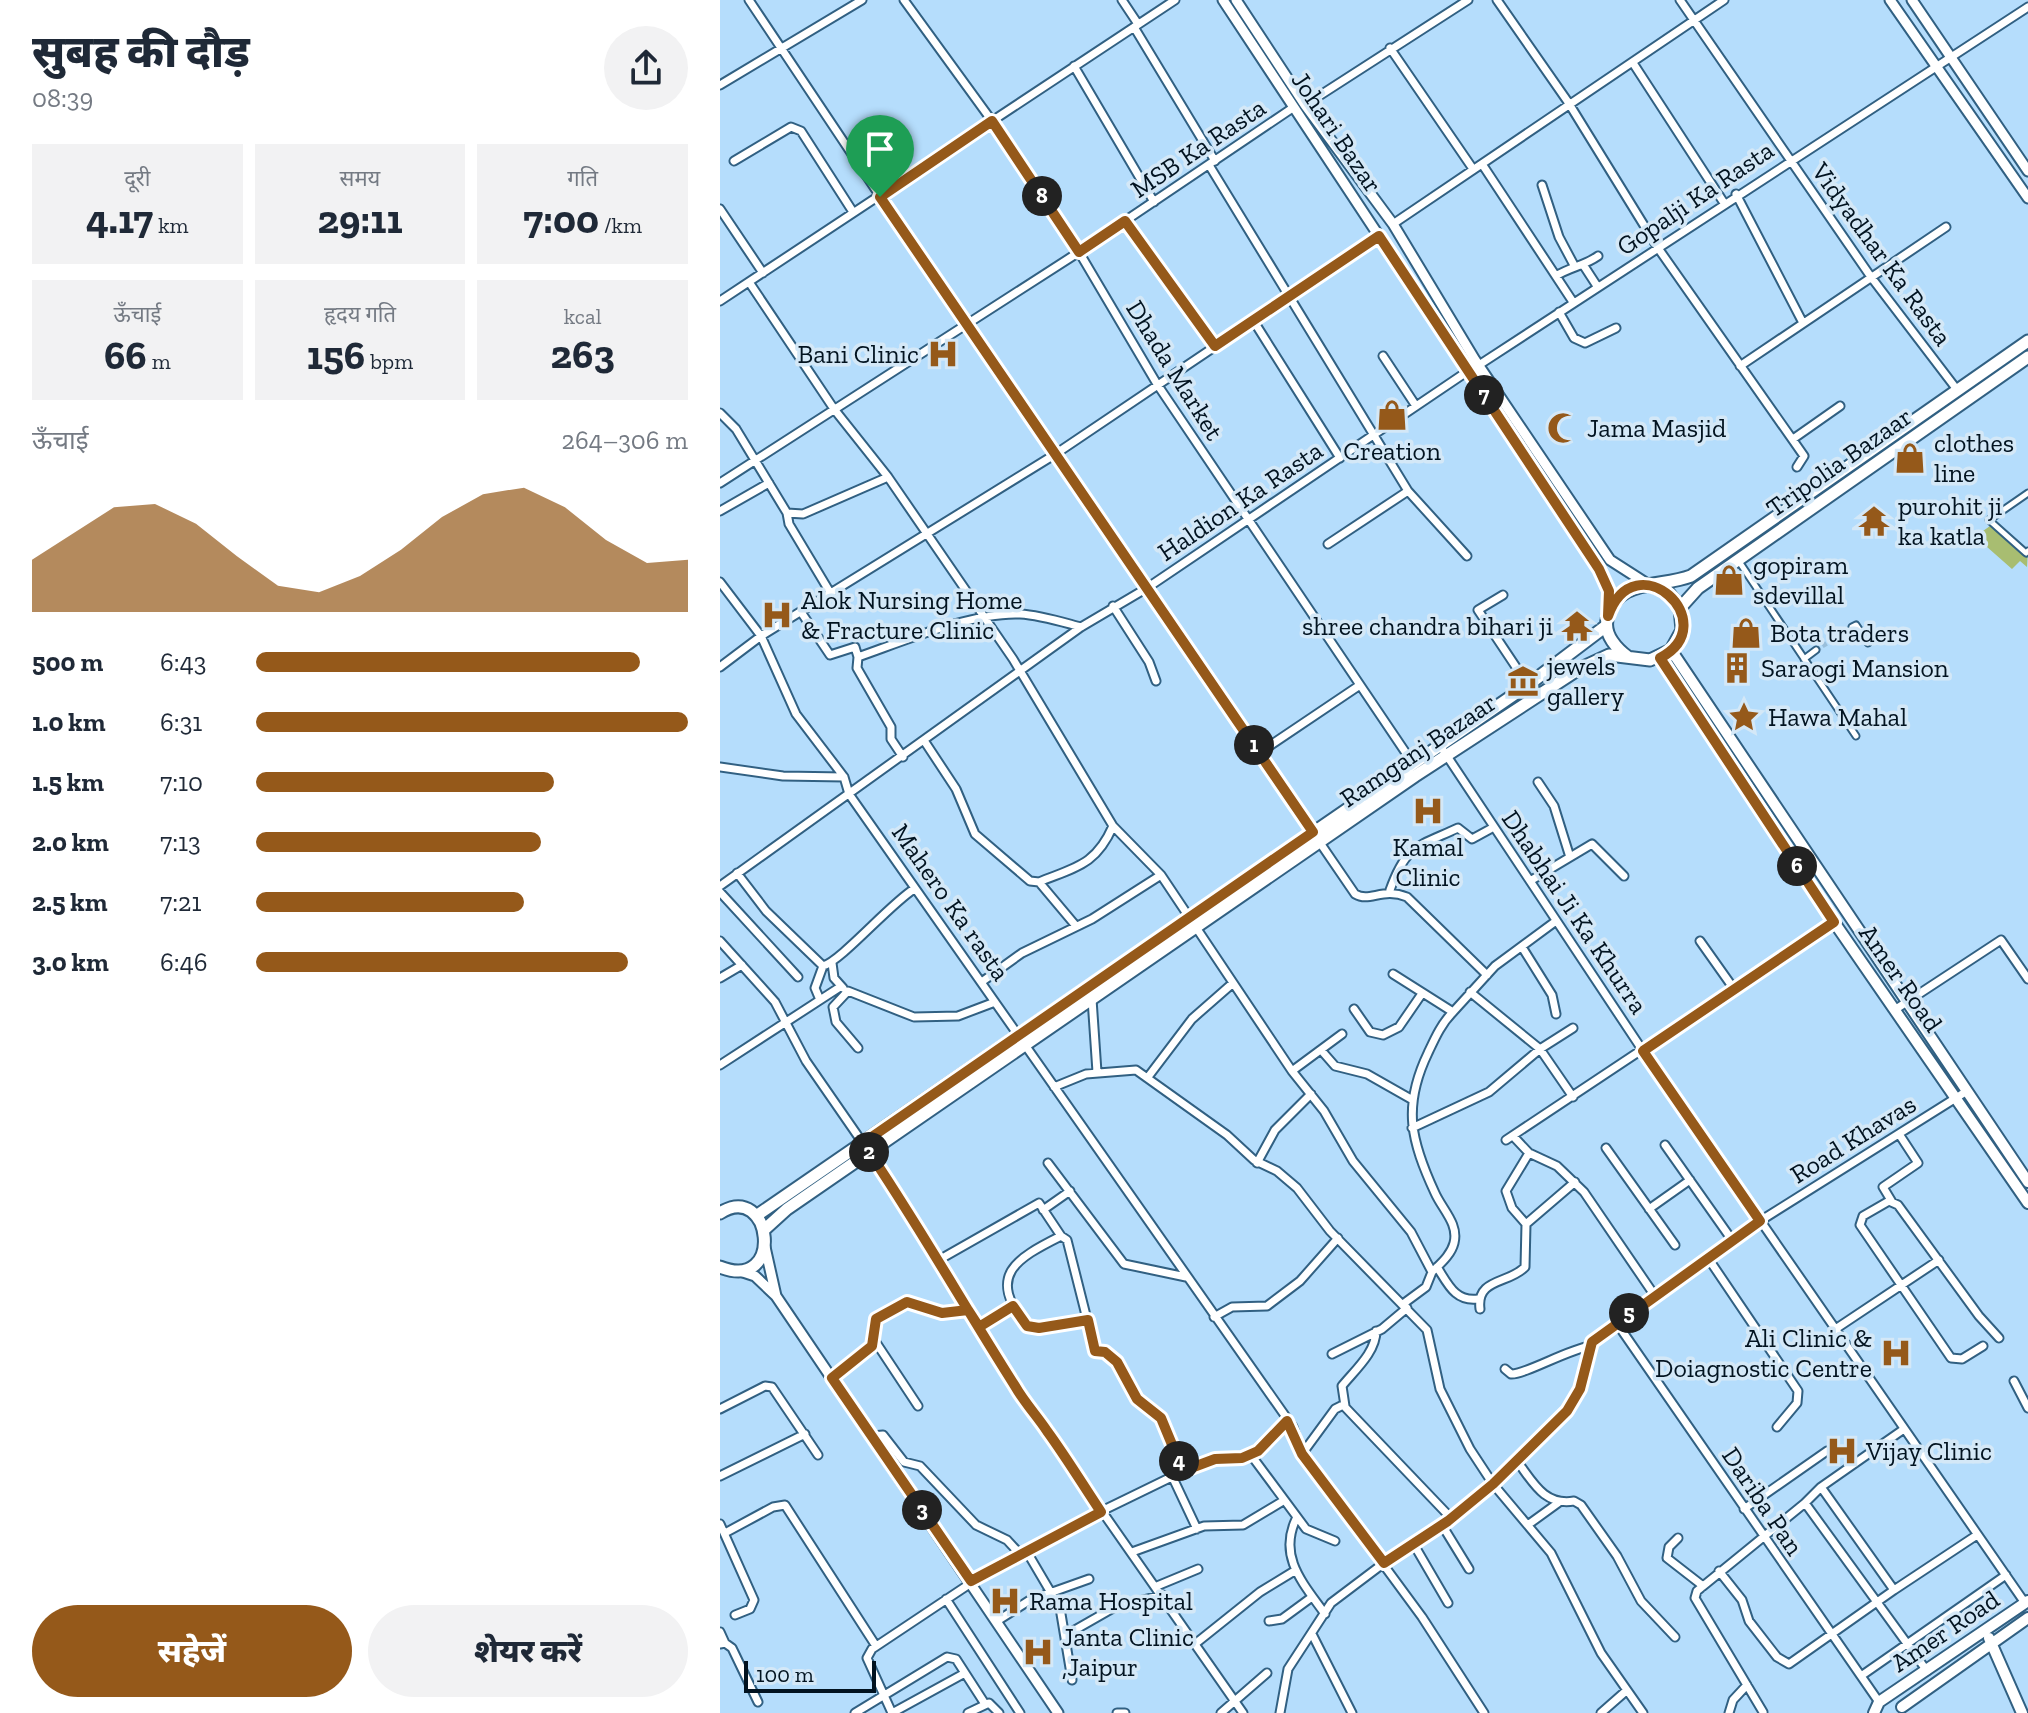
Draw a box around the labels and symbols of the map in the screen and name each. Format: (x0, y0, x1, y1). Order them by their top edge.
street label: Johari Bazar (1285, 65, 1389, 199)
street label: MSB Ka Rasta (1124, 91, 1272, 205)
pin (846, 115, 914, 197)
street label: Gopalji Ka Rasta (1611, 134, 1780, 262)
street label: Vidyadhar Ka Rasta (1804, 155, 1959, 352)
pin: 8 (1022, 176, 1062, 216)
street label: Dhada Market (1119, 294, 1231, 446)
hospital icon: Bani Clinic (926, 337, 960, 371)
place label: Bani Clinic (797, 338, 919, 370)
pin: 7 (1464, 375, 1504, 415)
shop icon: Creation (1375, 398, 1409, 432)
street label: Tripolia Bazaar (1760, 400, 1918, 524)
mosque icon: Jama Masjid (1546, 411, 1580, 445)
place label: Jama Masjid (1587, 412, 1726, 444)
place label: clothes line (1934, 427, 2014, 489)
street label: Haldion Ka Rasta (1152, 434, 1329, 568)
place label: Creation (1343, 435, 1441, 467)
shop icon: clothes line (1893, 441, 1927, 475)
place label: purohit ji ka katla (1898, 490, 2002, 552)
temple icon: purohit ji ka katla (1857, 504, 1891, 538)
place label: gopiram sdevillal (1753, 549, 1849, 611)
shop icon: gopiram sdevillal (1712, 563, 1746, 597)
place label: Alok Nursing Home & Fracture Clinic (801, 584, 1022, 646)
hospital icon: Alok Nursing Home & Fracture Clinic (760, 598, 794, 632)
temple icon: shree chandra bihari ji (1560, 609, 1594, 643)
place label: shree chandra bihari ji (1302, 610, 1553, 642)
shop icon: Bota traders (1729, 616, 1763, 650)
place label: Bota traders (1770, 617, 1909, 649)
place label: jewels gallery (1546, 650, 1625, 712)
building icon: Saraogi Mansion (1720, 651, 1754, 685)
place label: Saraogi Mansion (1761, 652, 1949, 684)
museum icon: jewels gallery (1506, 664, 1540, 698)
street label: Ramganj Bazaar (1334, 686, 1502, 814)
place icon: Hawa Mahal (1727, 700, 1761, 734)
place label: Hawa Mahal (1768, 701, 1907, 733)
pin: 1 (1234, 725, 1274, 765)
hospital icon: Kamal Clinic (1411, 794, 1445, 828)
street label: Dhabhai Ji Ka Khurra (1495, 804, 1655, 1020)
street label: Mahero Ka rasta (885, 817, 1017, 987)
place label: Kamal Clinic (1392, 831, 1464, 893)
pin: 6 (1777, 846, 1817, 886)
street label: Amer Road (1852, 918, 1950, 1038)
street label: Road Khavas (1784, 1088, 1922, 1190)
pin: 2 (849, 1132, 889, 1172)
pin: 5 (1609, 1293, 1649, 1333)
place label: Ali Clinic & Doiagnostic Centre (1655, 1322, 1872, 1384)
hospital icon: Ali Clinic & Doiagnostic Centre (1879, 1336, 1913, 1370)
hospital icon: Vijay Clinic (1825, 1434, 1859, 1468)
place label: Vijay Clinic (1865, 1435, 1992, 1467)
pin: 4 (1159, 1441, 1199, 1481)
street label: Dariba Pan (1715, 1441, 1811, 1561)
pin: 3 (902, 1490, 942, 1530)
street label: Amer Road (1885, 1583, 2005, 1679)
hospital icon: Rama Hospital (988, 1584, 1022, 1618)
place label: Rama Hospital (1029, 1585, 1193, 1617)
place label: Janta Clinic ,Jaipur (1062, 1621, 1194, 1683)
hospital icon: Janta Clinic ,Jaipur (1021, 1635, 1055, 1669)
scale bar (744, 1657, 876, 1693)

